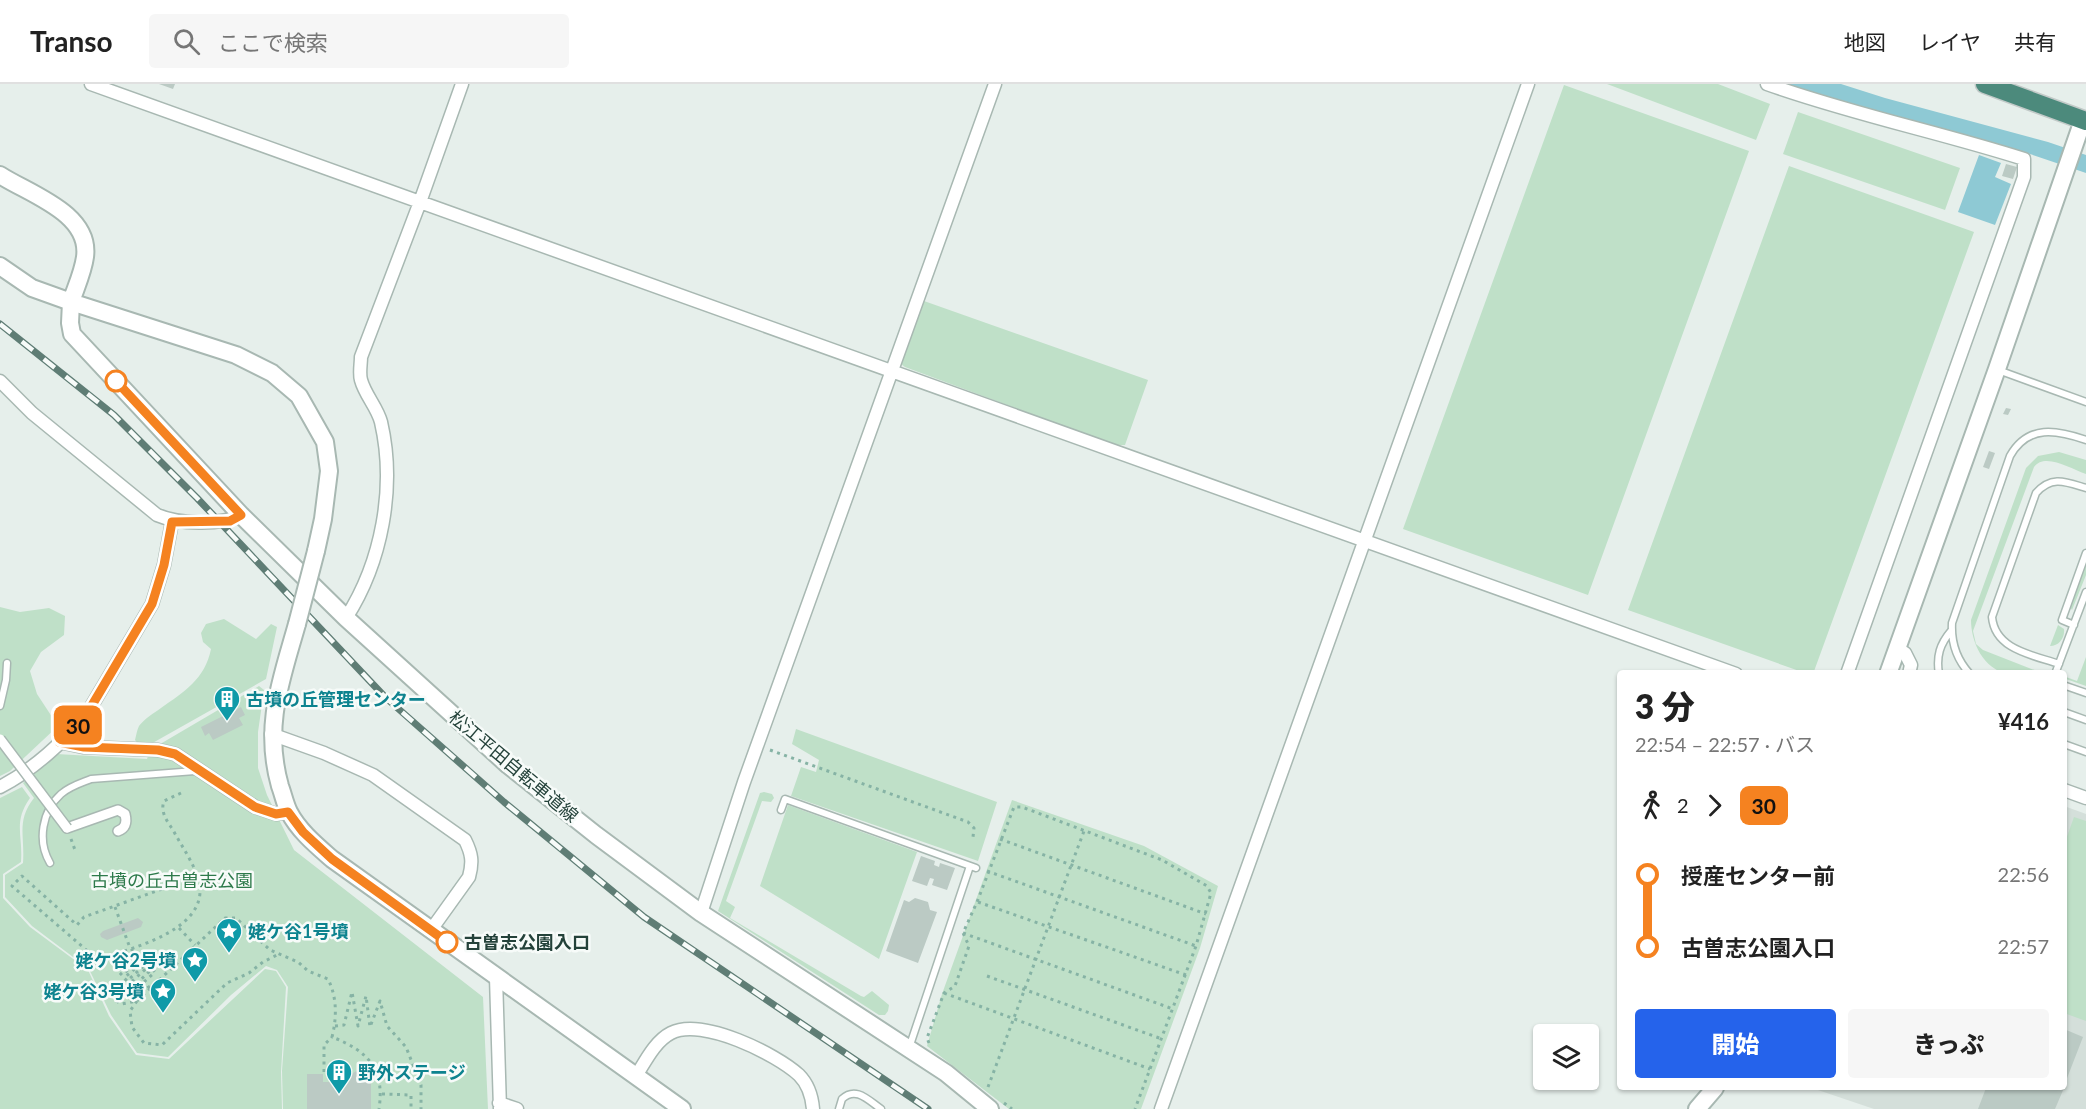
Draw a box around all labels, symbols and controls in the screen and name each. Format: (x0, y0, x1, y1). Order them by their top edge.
search box (149, 14, 569, 68)
text: Transo (30, 24, 113, 58)
icon: search (170, 25, 203, 58)
text: ここで検索 (218, 29, 328, 56)
text: 地図 (1844, 29, 1886, 54)
text: レイヤ (1919, 29, 1981, 54)
text: 共有 (2014, 29, 2056, 54)
unlabelled marker (105, 370, 127, 392)
building icon: 古墳の丘管理センター (212, 684, 242, 722)
text: 3 分 (1635, 686, 1695, 726)
place label: 古墳の丘管理センター (246, 688, 426, 710)
line badge: 30 (51, 706, 105, 744)
street label: 松江平田自転車道線 (445, 706, 583, 826)
text: ¥416 (1998, 708, 2049, 735)
text: 30 (66, 713, 90, 738)
text: 22:54 – 22:57 · バス (1635, 732, 1815, 756)
icon: walk (1635, 789, 1668, 822)
icon: forward (1698, 789, 1731, 822)
text: 2 (1677, 793, 1689, 817)
text: 30 (1752, 793, 1776, 818)
text: 授産センター前 (1681, 862, 1835, 889)
text: 22:56 (1998, 862, 2049, 886)
park label: 古墳の丘古曽志公園 (91, 869, 253, 891)
place icon: 姥ケ谷1号墳 (214, 916, 244, 954)
place label: 姥ケ谷1号墳 (248, 920, 348, 942)
marker: 古曽志公園入口 (436, 931, 458, 953)
place label: 古曽志公園入口 (464, 931, 590, 953)
text: 古曽志公園入口 (1681, 934, 1835, 961)
text: 22:57 (1998, 934, 2049, 958)
place icon: 姥ケ谷2号墳 (180, 945, 210, 983)
place label: 姥ケ谷2号墳 (76, 949, 176, 971)
place icon: 姥ケ谷3号墳 (148, 976, 178, 1014)
place label: 姥ケ谷3号墳 (44, 980, 144, 1002)
button: 開始 (1635, 1009, 1836, 1078)
button: きっぷ (1848, 1009, 2049, 1078)
map controls (1533, 1024, 1599, 1090)
button: layers (1533, 1024, 1599, 1090)
building icon: 野外ステージ (324, 1057, 354, 1095)
place label: 野外ステージ (358, 1061, 466, 1083)

